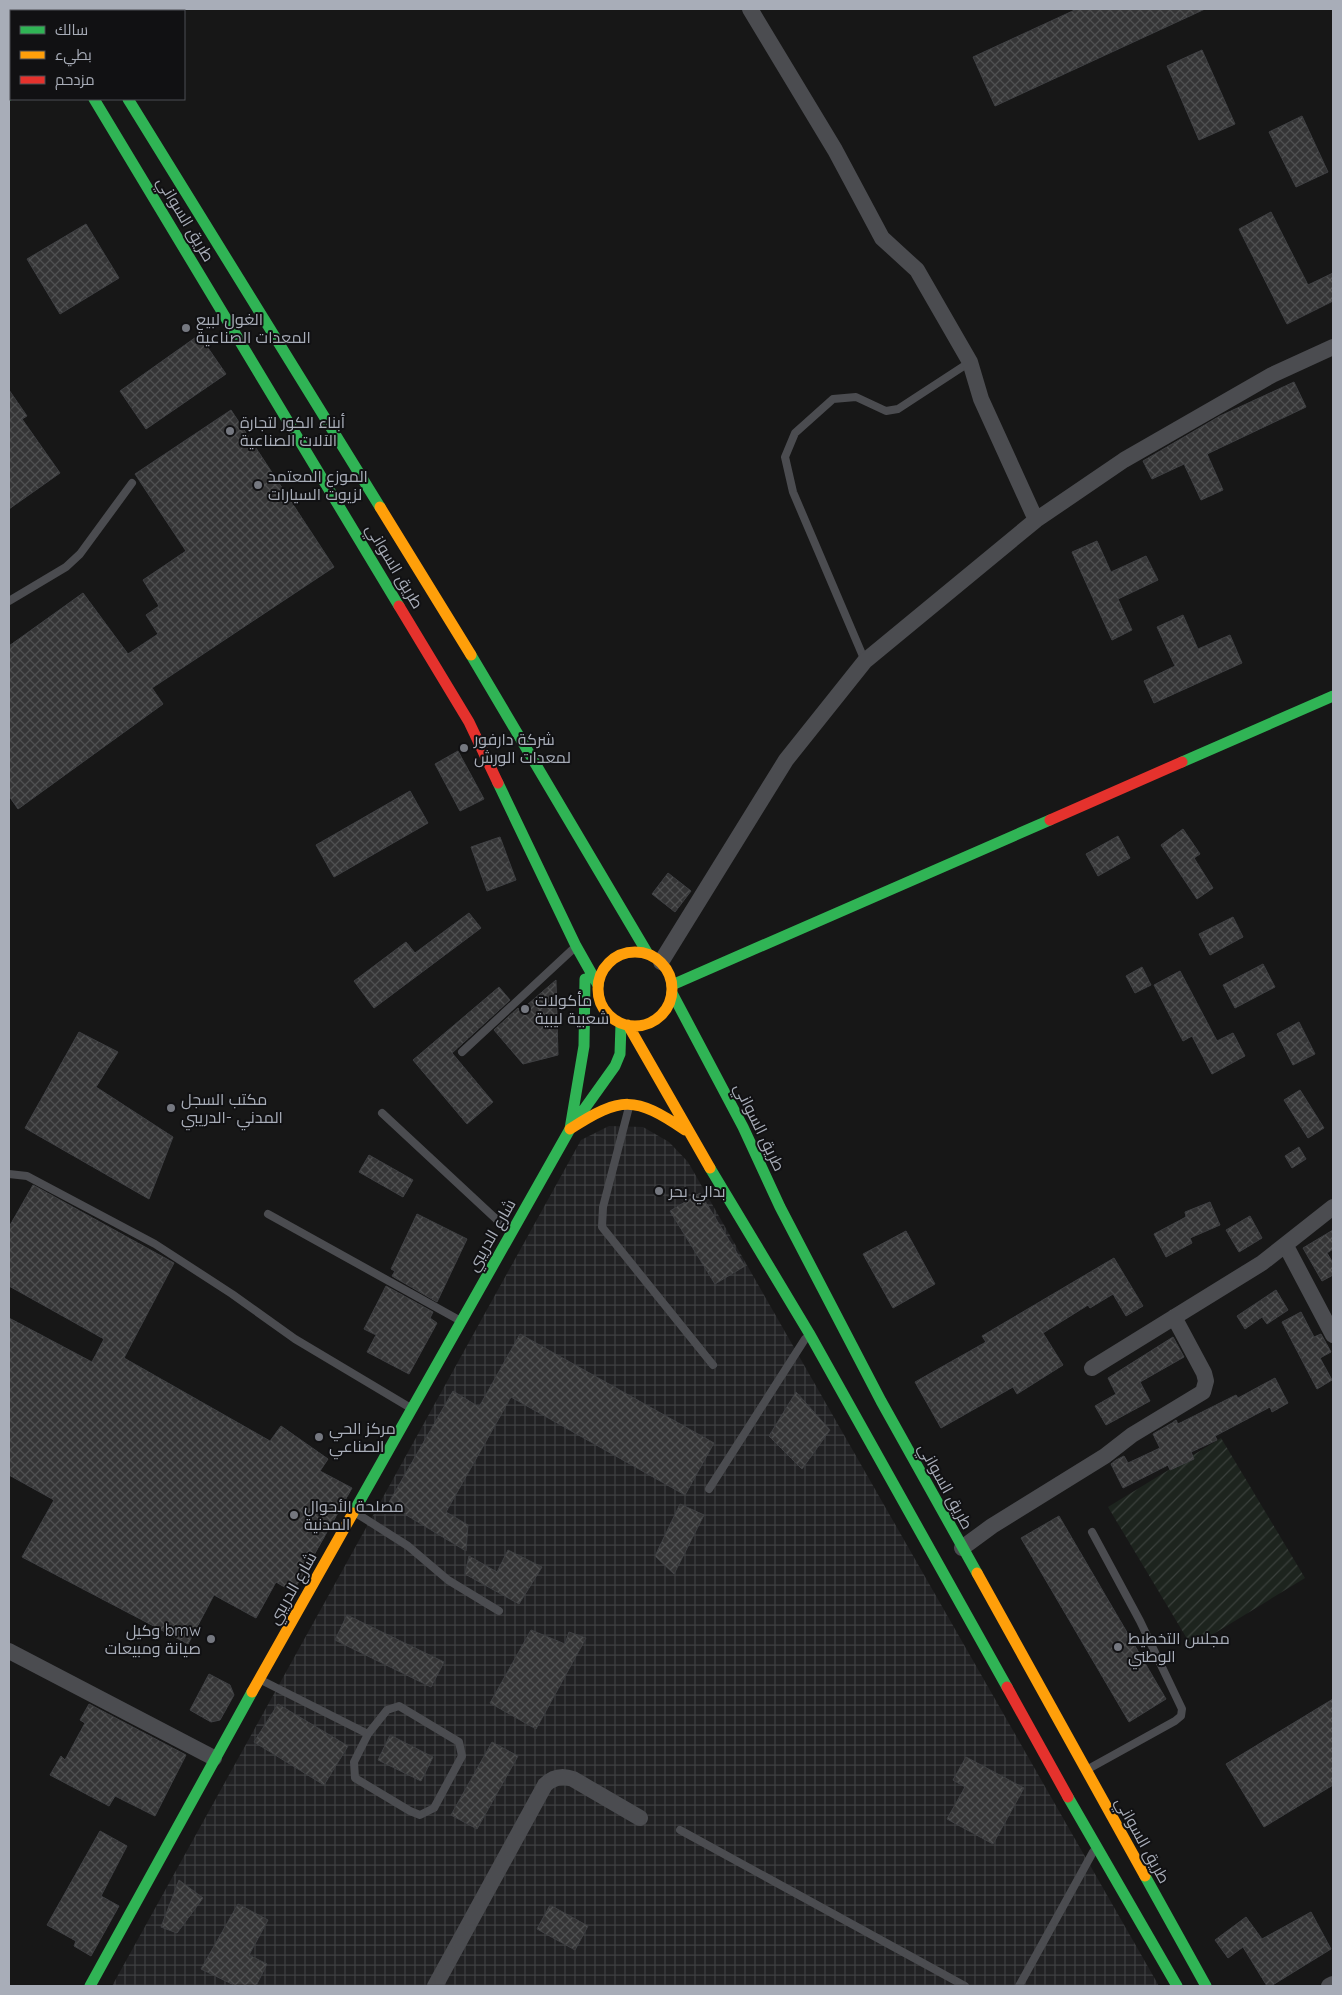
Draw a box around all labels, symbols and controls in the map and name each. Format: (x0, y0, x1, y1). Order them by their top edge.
legend (10, 10, 185, 100)
text: سالك (55, 20, 88, 39)
text: بطيء (55, 45, 92, 67)
text: مزدحم (55, 70, 95, 90)
street label: طريق السواني (149, 173, 219, 267)
place label: الغول لبيع المعدات الصناعية (196, 309, 311, 347)
marker: الغول لبيع المعدات الصناعية (180, 322, 192, 334)
place label: أبناء الكور لتجارة الاَلات الصناعية (240, 412, 345, 450)
marker: أبناء الكور لتجارة الاَلات الصناعية (224, 425, 236, 437)
place label: الموزع المعتمد لزيوت السيارات (268, 466, 368, 504)
marker: الموزع المعتمد لزيوت السيارات (252, 479, 264, 491)
street label: طريق السواني (358, 520, 428, 614)
place label: شركة دارفور لمعدات الورش (473, 729, 571, 768)
marker: شركة دارفور لمعدات الورش (458, 742, 470, 754)
place label: مأكولات شعبية ليبية (535, 990, 609, 1028)
marker: مأكولات شعبية ليبية (519, 1003, 531, 1015)
street label: طريق السواني (727, 1080, 790, 1176)
place label: مكتب السجل المدني -الدريبي (181, 1089, 283, 1131)
marker: مكتب السجل المدني -الدريبي (165, 1102, 177, 1114)
place label: بدالي بحر (668, 1181, 726, 1205)
marker: بدالي بحر (653, 1185, 665, 1197)
street label: شارع الدريبي (462, 1195, 523, 1277)
place label: مركز الحي الصناعي (329, 1418, 396, 1460)
marker: مركز الحي الصناعي (313, 1431, 325, 1443)
street label: طريق السواني (911, 1439, 978, 1534)
place label: مصلحة الأحوال المدنية (304, 1496, 404, 1534)
marker: مصلحة الأحوال المدنية (288, 1509, 300, 1521)
street label: شارع الدريبي (263, 1548, 324, 1630)
place label: وكيل bmw صيانة ومبيعات (105, 1620, 201, 1658)
place label: مجلس التخطيط الوطني (1128, 1628, 1230, 1670)
marker: وكيل bmw صيانة ومبيعات (205, 1633, 217, 1645)
marker: مجلس التخطيط الوطني (1112, 1641, 1124, 1653)
street label: طريق السواني (1108, 1793, 1175, 1888)

